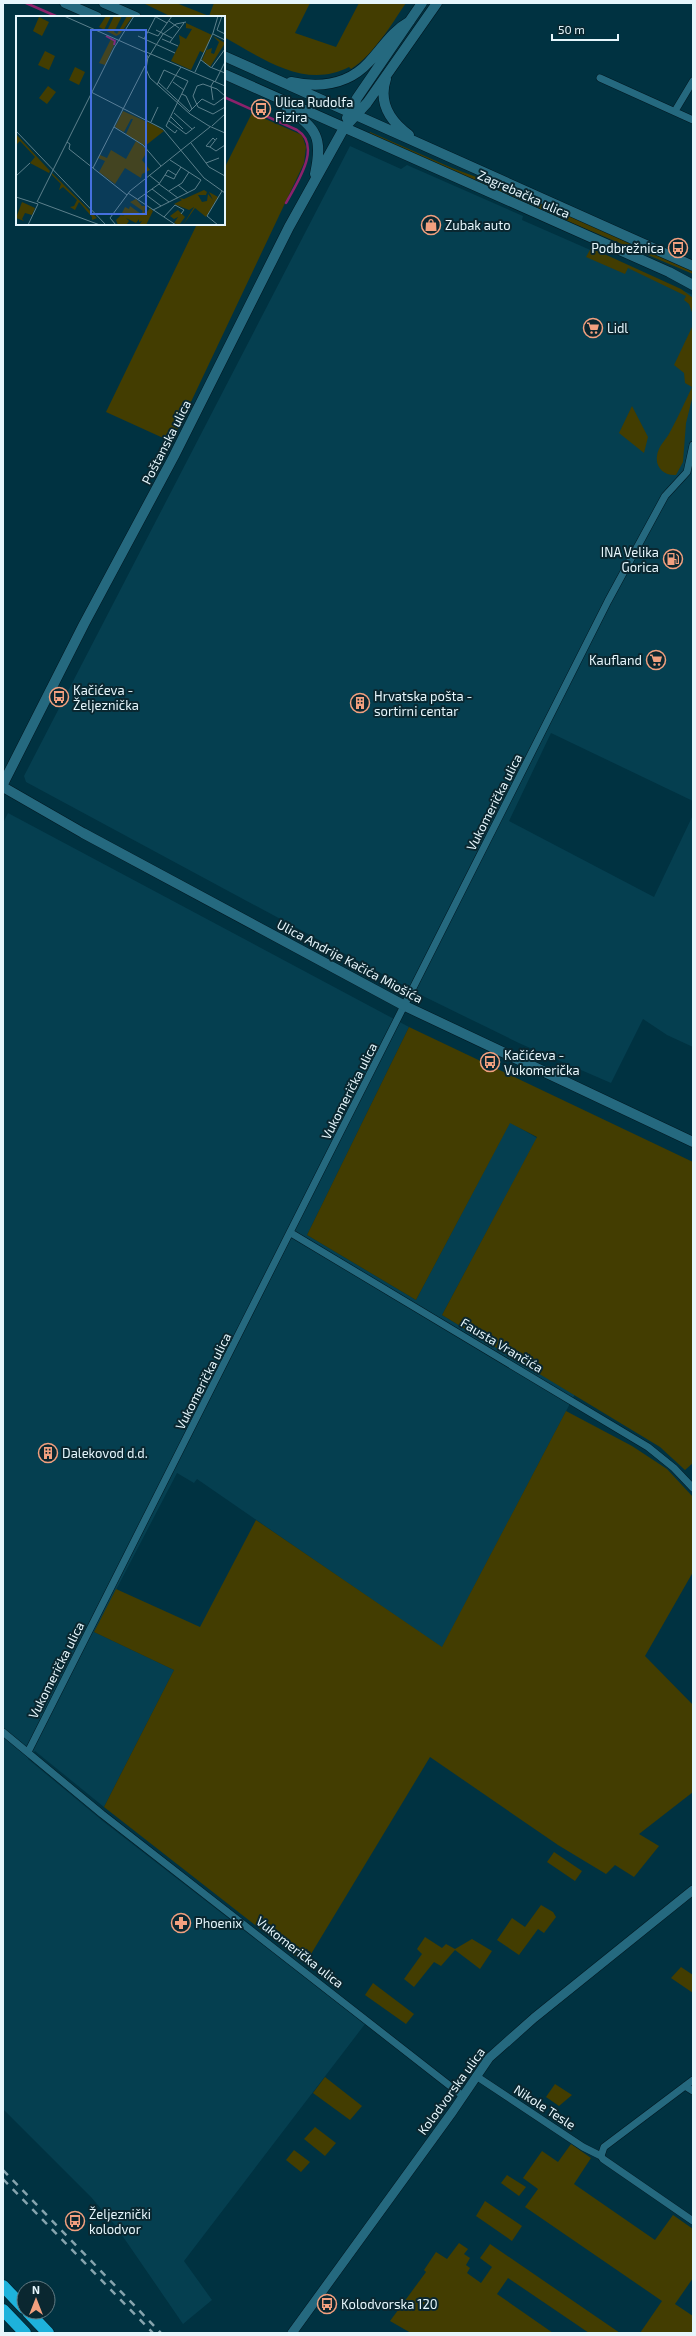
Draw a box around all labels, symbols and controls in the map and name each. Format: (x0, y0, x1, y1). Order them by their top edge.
inset map (16, 16, 225, 225)
scale bar (552, 16, 618, 42)
text: 50 m (558, 22, 585, 36)
place label: Ulica Rudolfa Fizira (275, 94, 353, 125)
bus stop icon: Ulica Rudolfa Fizira (250, 98, 272, 120)
street label: Zagrebačka ulica (475, 166, 573, 222)
shop icon: Zubak auto (420, 214, 442, 236)
place label: Zubak auto (445, 217, 511, 233)
bus stop icon: Podbrežnica (667, 237, 689, 259)
place label: Podbrežnica (591, 240, 664, 256)
supermarket icon: Lidl (582, 317, 604, 339)
place label: Lidl (607, 320, 628, 336)
street label: Poštanska ulica (138, 397, 194, 487)
place label: INA Velika Gorica (601, 544, 659, 575)
fuel station icon: INA Velika Gorica (662, 548, 684, 570)
supermarket icon: Kaufland (645, 649, 667, 671)
place label: Kaufland (589, 652, 642, 668)
place label: Kačićeva - Željeznička (73, 682, 139, 713)
bus stop icon: Kačićeva - Željeznička (48, 686, 70, 708)
place label: Hrvatska pošta - sortirni centar (374, 688, 472, 719)
building icon: Hrvatska pošta - sortirni centar (349, 692, 371, 714)
street label: Vukomerička ulica (463, 751, 525, 853)
street label: Ulica Andrije Kačića Miošića (274, 916, 426, 1006)
street label: Vukomerička ulica (318, 1040, 380, 1142)
place label: Kačićeva - Vukomerička (504, 1047, 580, 1078)
bus stop icon: Kačićeva - Vukomerička (479, 1051, 501, 1073)
street label: Fausta Vrančića (458, 1314, 546, 1376)
street label: Vukomerička ulica (172, 1330, 234, 1432)
building icon: Dalekovod d.d. (37, 1442, 59, 1464)
place label: Dalekovod d.d. (62, 1445, 148, 1461)
street label: Vukomerička ulica (25, 1619, 87, 1721)
pharmacy icon: Phoenix (170, 1912, 192, 1934)
street label: Vukomerička ulica (253, 1913, 347, 1991)
place label: Phoenix (195, 1915, 242, 1931)
street label: Kolodvorska ulica (414, 2044, 488, 2138)
street label: Nikole Tesle (511, 2081, 579, 2133)
place label: Željeznički kolodvor (89, 2206, 151, 2237)
bus stop icon: Željeznički kolodvor (64, 2210, 86, 2232)
north arrow (16, 2280, 56, 2320)
text: N (32, 2283, 40, 2296)
bus stop icon: Kolodvorska 120 (316, 2293, 338, 2315)
place label: Kolodvorska 120 (341, 2296, 438, 2312)

